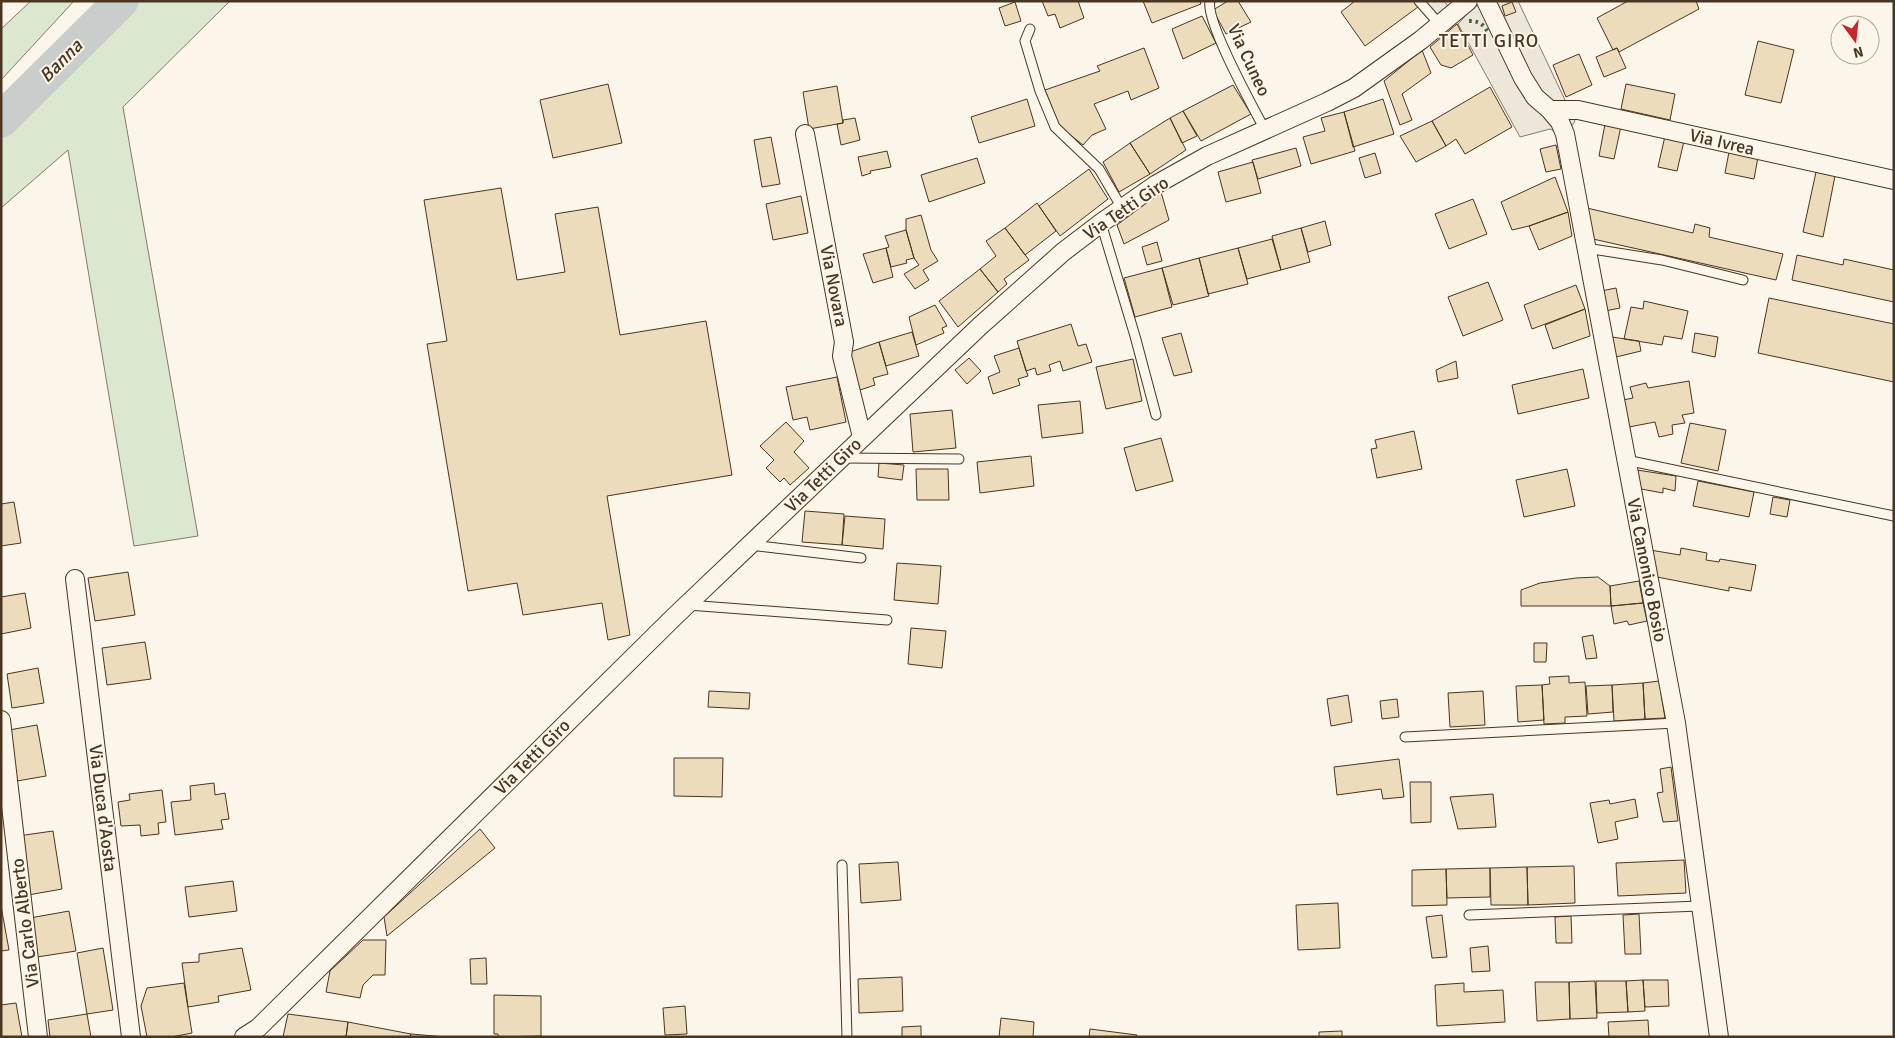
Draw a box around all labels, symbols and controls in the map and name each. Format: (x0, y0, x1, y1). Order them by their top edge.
north arrow (1830, 15, 1880, 65)
street label: Via Cuneo (1223, 20, 1275, 100)
district label: TETTI GIRO (1439, 29, 1539, 53)
water label: Banna (34, 33, 89, 88)
text: N (1851, 43, 1865, 62)
street label: Via Ivrea (1687, 124, 1757, 160)
street label: Via Tetti Giro (1079, 171, 1173, 245)
street label: Via Novara (815, 243, 853, 329)
street label: Via Tetti Giro (780, 433, 866, 517)
street label: Via Canonico Bosio (1622, 496, 1672, 644)
street label: Via Tetti Giro (489, 714, 575, 800)
street label: Via Duca d'Aosta (84, 743, 122, 873)
street label: Via Carlo Alberto (6, 857, 44, 989)

